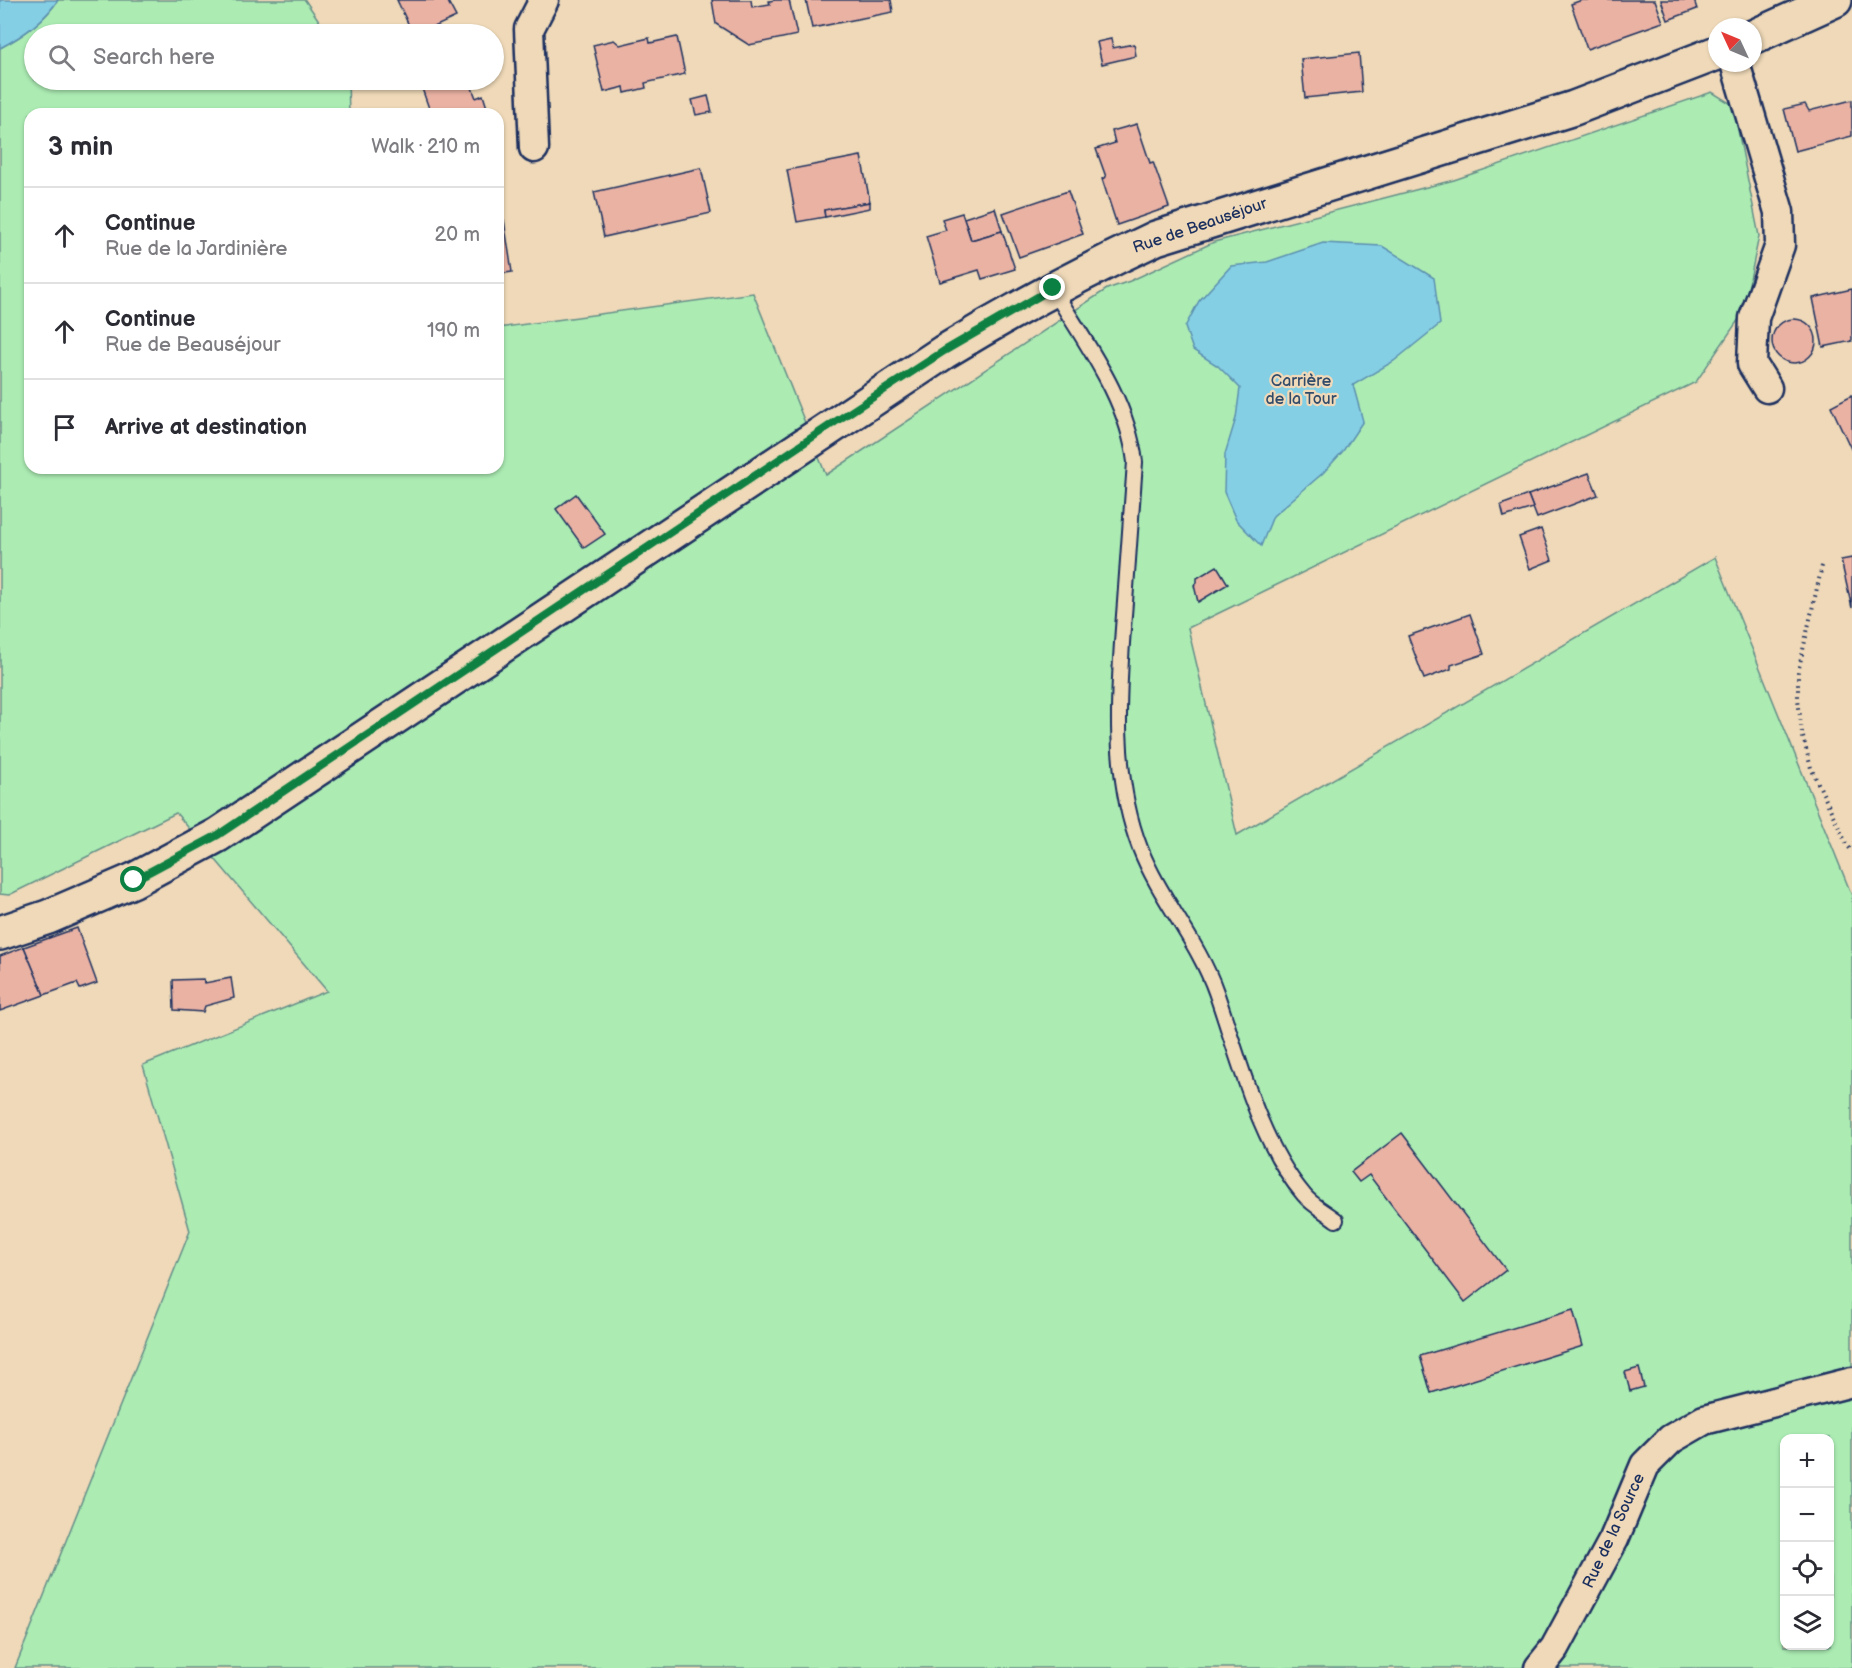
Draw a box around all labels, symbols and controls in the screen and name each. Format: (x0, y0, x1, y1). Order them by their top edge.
north arrow (1708, 18, 1762, 72)
search box (24, 24, 504, 90)
icon: search (45, 41, 78, 74)
text: Search here (93, 44, 215, 71)
text: 3 min (48, 132, 113, 163)
text: Walk · 210 m (371, 135, 480, 159)
street label: Rue de Beauséjour (1130, 194, 1270, 258)
text: Continue (105, 210, 195, 237)
icon: ahead (48, 219, 81, 252)
text: 20 m (435, 223, 480, 247)
text: Rue de la Jardinière (105, 237, 287, 261)
route end (1039, 274, 1065, 300)
text: Continue (105, 306, 195, 333)
icon: ahead (48, 315, 81, 348)
text: 190 m (427, 319, 480, 343)
text: Rue de Beauséjour (105, 333, 281, 357)
park label: Carrière de la Tour (1266, 372, 1337, 409)
icon: arrive (48, 411, 81, 444)
text: Arrive at destination (105, 414, 307, 441)
route start (120, 866, 146, 892)
map controls (1780, 1434, 1834, 1650)
button: + (1780, 1434, 1834, 1488)
street label: Rue de la Source (1579, 1470, 1649, 1591)
button: − (1780, 1488, 1834, 1542)
button: locate (1780, 1542, 1834, 1596)
button: layers (1780, 1596, 1834, 1650)

